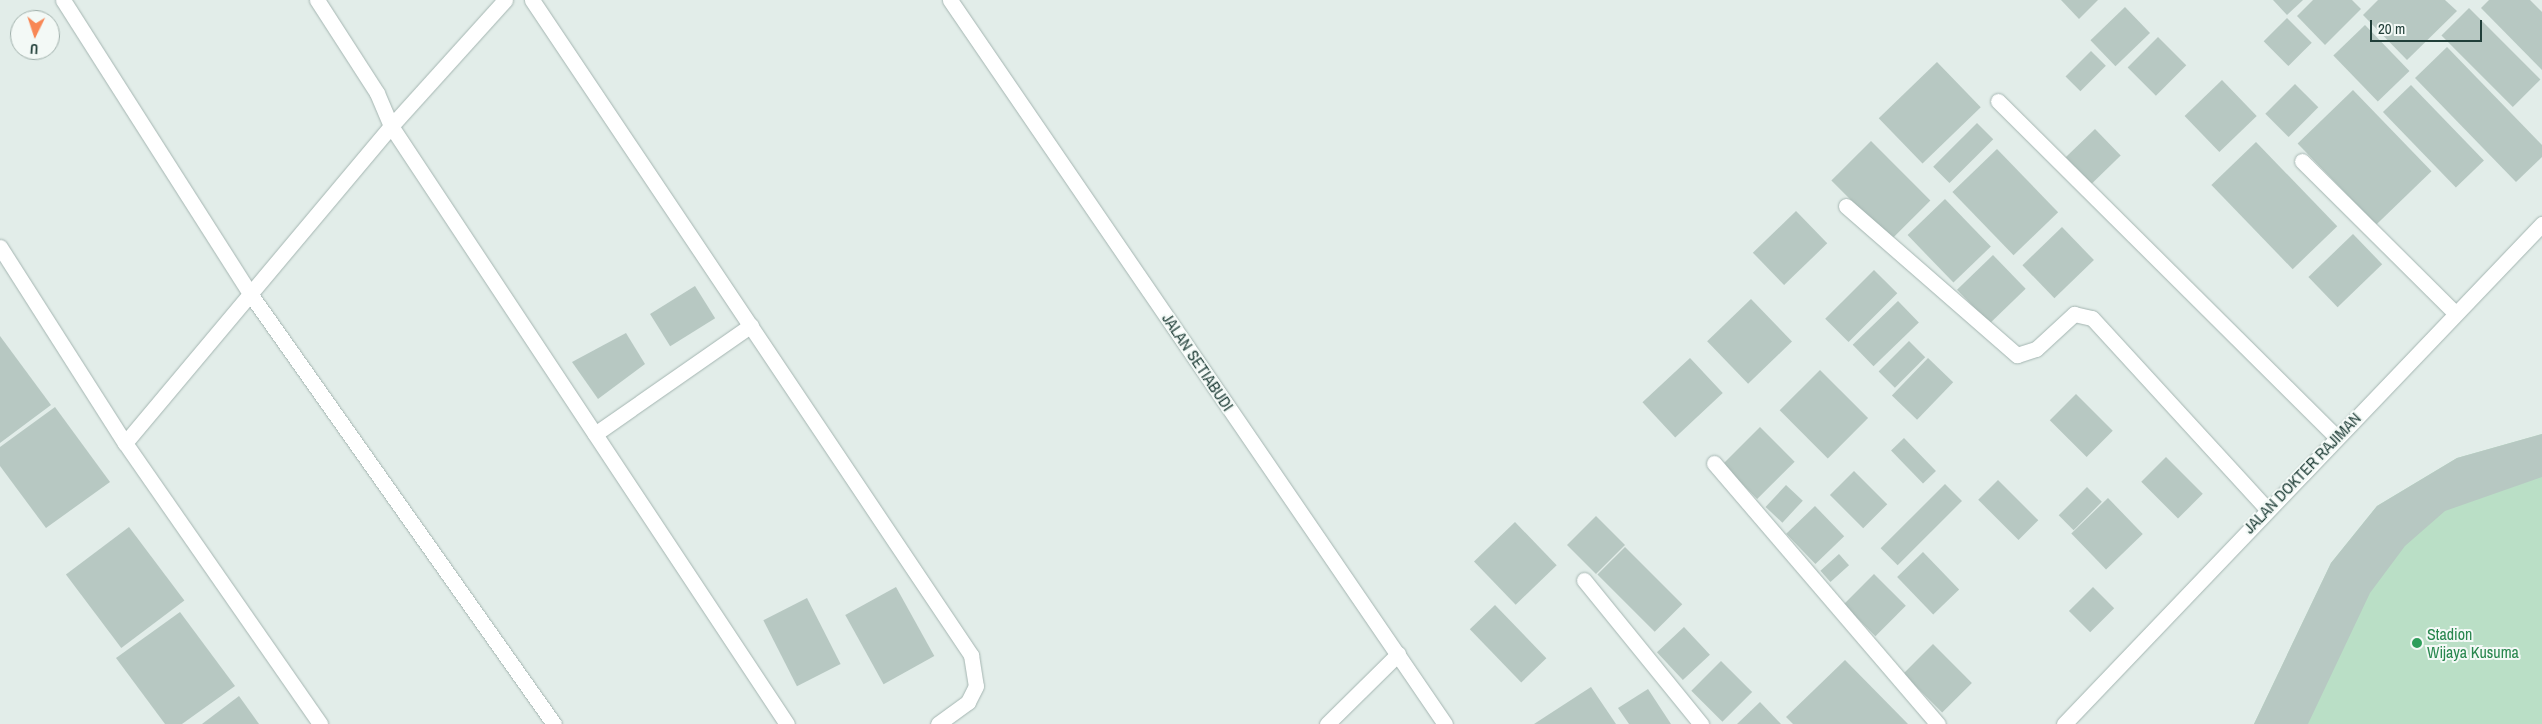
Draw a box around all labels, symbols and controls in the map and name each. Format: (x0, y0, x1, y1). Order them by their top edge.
north arrow (10, 10, 60, 60)
scale bar (2372, 10, 2484, 42)
text: 20 m (2378, 18, 2405, 39)
text: U (29, 40, 39, 58)
street label: JALAN SETIABUDI (1158, 309, 1238, 415)
street label: JALAN DOKTER RAJIMAN (2239, 409, 2365, 537)
place label: Stadion Wijaya Kusuma (2427, 624, 2519, 662)
marker: Stadion Wijaya Kusuma (2411, 637, 2423, 649)

